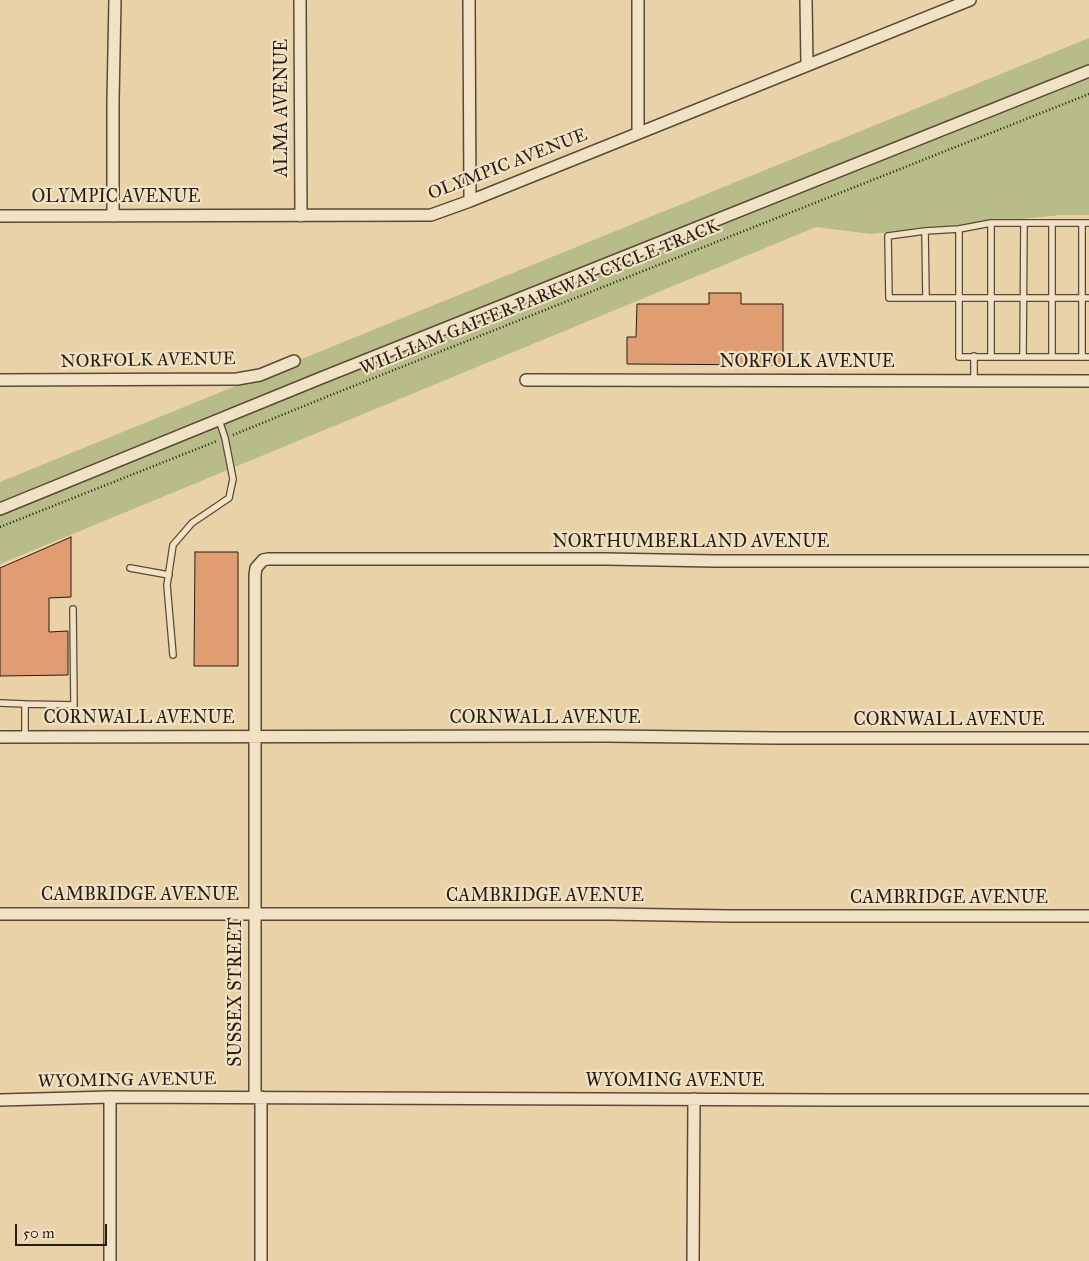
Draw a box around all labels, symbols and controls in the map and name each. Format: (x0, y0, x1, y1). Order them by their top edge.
street label: ALMA AVENUE (272, 39, 294, 177)
street label: OLYMPIC AVENUE (425, 125, 591, 205)
street label: OLYMPIC AVENUE (32, 187, 200, 209)
street label: WILLIAM GAITER PARKWAY CYCLE TRACK (357, 216, 723, 380)
street label: NORFOLK AVENUE (60, 349, 236, 373)
street label: NORFOLK AVENUE (719, 352, 895, 374)
street label: NORTHUMBERLAND AVENUE (553, 532, 829, 554)
street label: CORNWALL AVENUE (43, 708, 235, 730)
street label: CORNWALL AVENUE (449, 708, 641, 730)
street label: CORNWALL AVENUE (853, 710, 1045, 732)
street label: CAMBRIDGE AVENUE (41, 885, 239, 907)
street label: CAMBRIDGE AVENUE (446, 886, 644, 908)
street label: CAMBRIDGE AVENUE (850, 888, 1048, 910)
street label: SUSSEX STREET (226, 917, 248, 1067)
street label: WYOMING AVENUE (37, 1069, 217, 1093)
street label: WYOMING AVENUE (586, 1071, 764, 1093)
scale bar (18, 1214, 110, 1246)
text: 50 m (23, 1224, 55, 1242)

